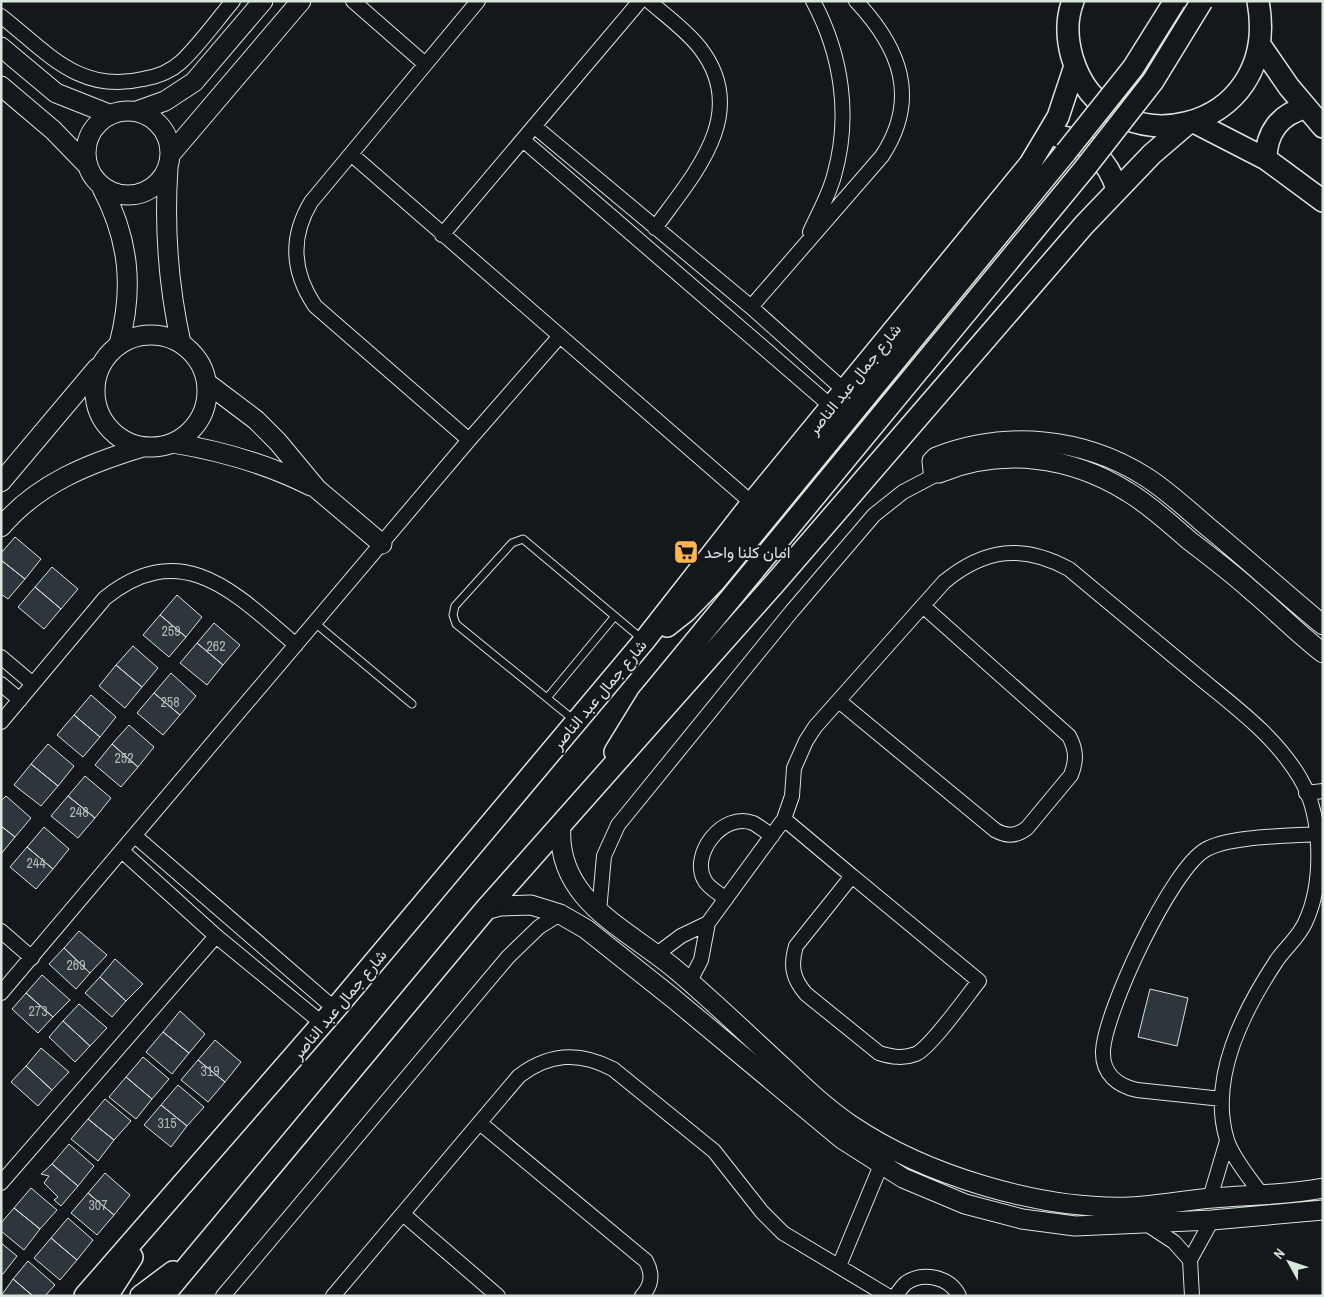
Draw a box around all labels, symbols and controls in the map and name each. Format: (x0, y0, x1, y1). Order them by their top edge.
street label: شارع جمال عبد الناصر (802, 319, 907, 441)
supermarket icon: امان كلنا واحد (673, 539, 699, 565)
place label: امان كلنا واحد (704, 541, 790, 563)
house number: 259 (161, 622, 181, 640)
street label: شارع جمال عبد الناصر (546, 634, 652, 755)
house number: 262 (206, 637, 226, 655)
house number: 258 (160, 693, 180, 711)
house number: 252 (114, 749, 134, 767)
house number: 248 (69, 803, 89, 821)
house number: 244 (26, 854, 46, 872)
street label: شارع جمال عبد الناصر (286, 944, 392, 1065)
house number: 269 (66, 956, 86, 974)
house number: 273 (28, 1002, 48, 1020)
house number: 319 (200, 1062, 220, 1080)
house number: 315 (157, 1114, 177, 1132)
house number: 307 (88, 1196, 108, 1214)
north arrow (1264, 1237, 1314, 1287)
text: N (1269, 1245, 1289, 1263)

